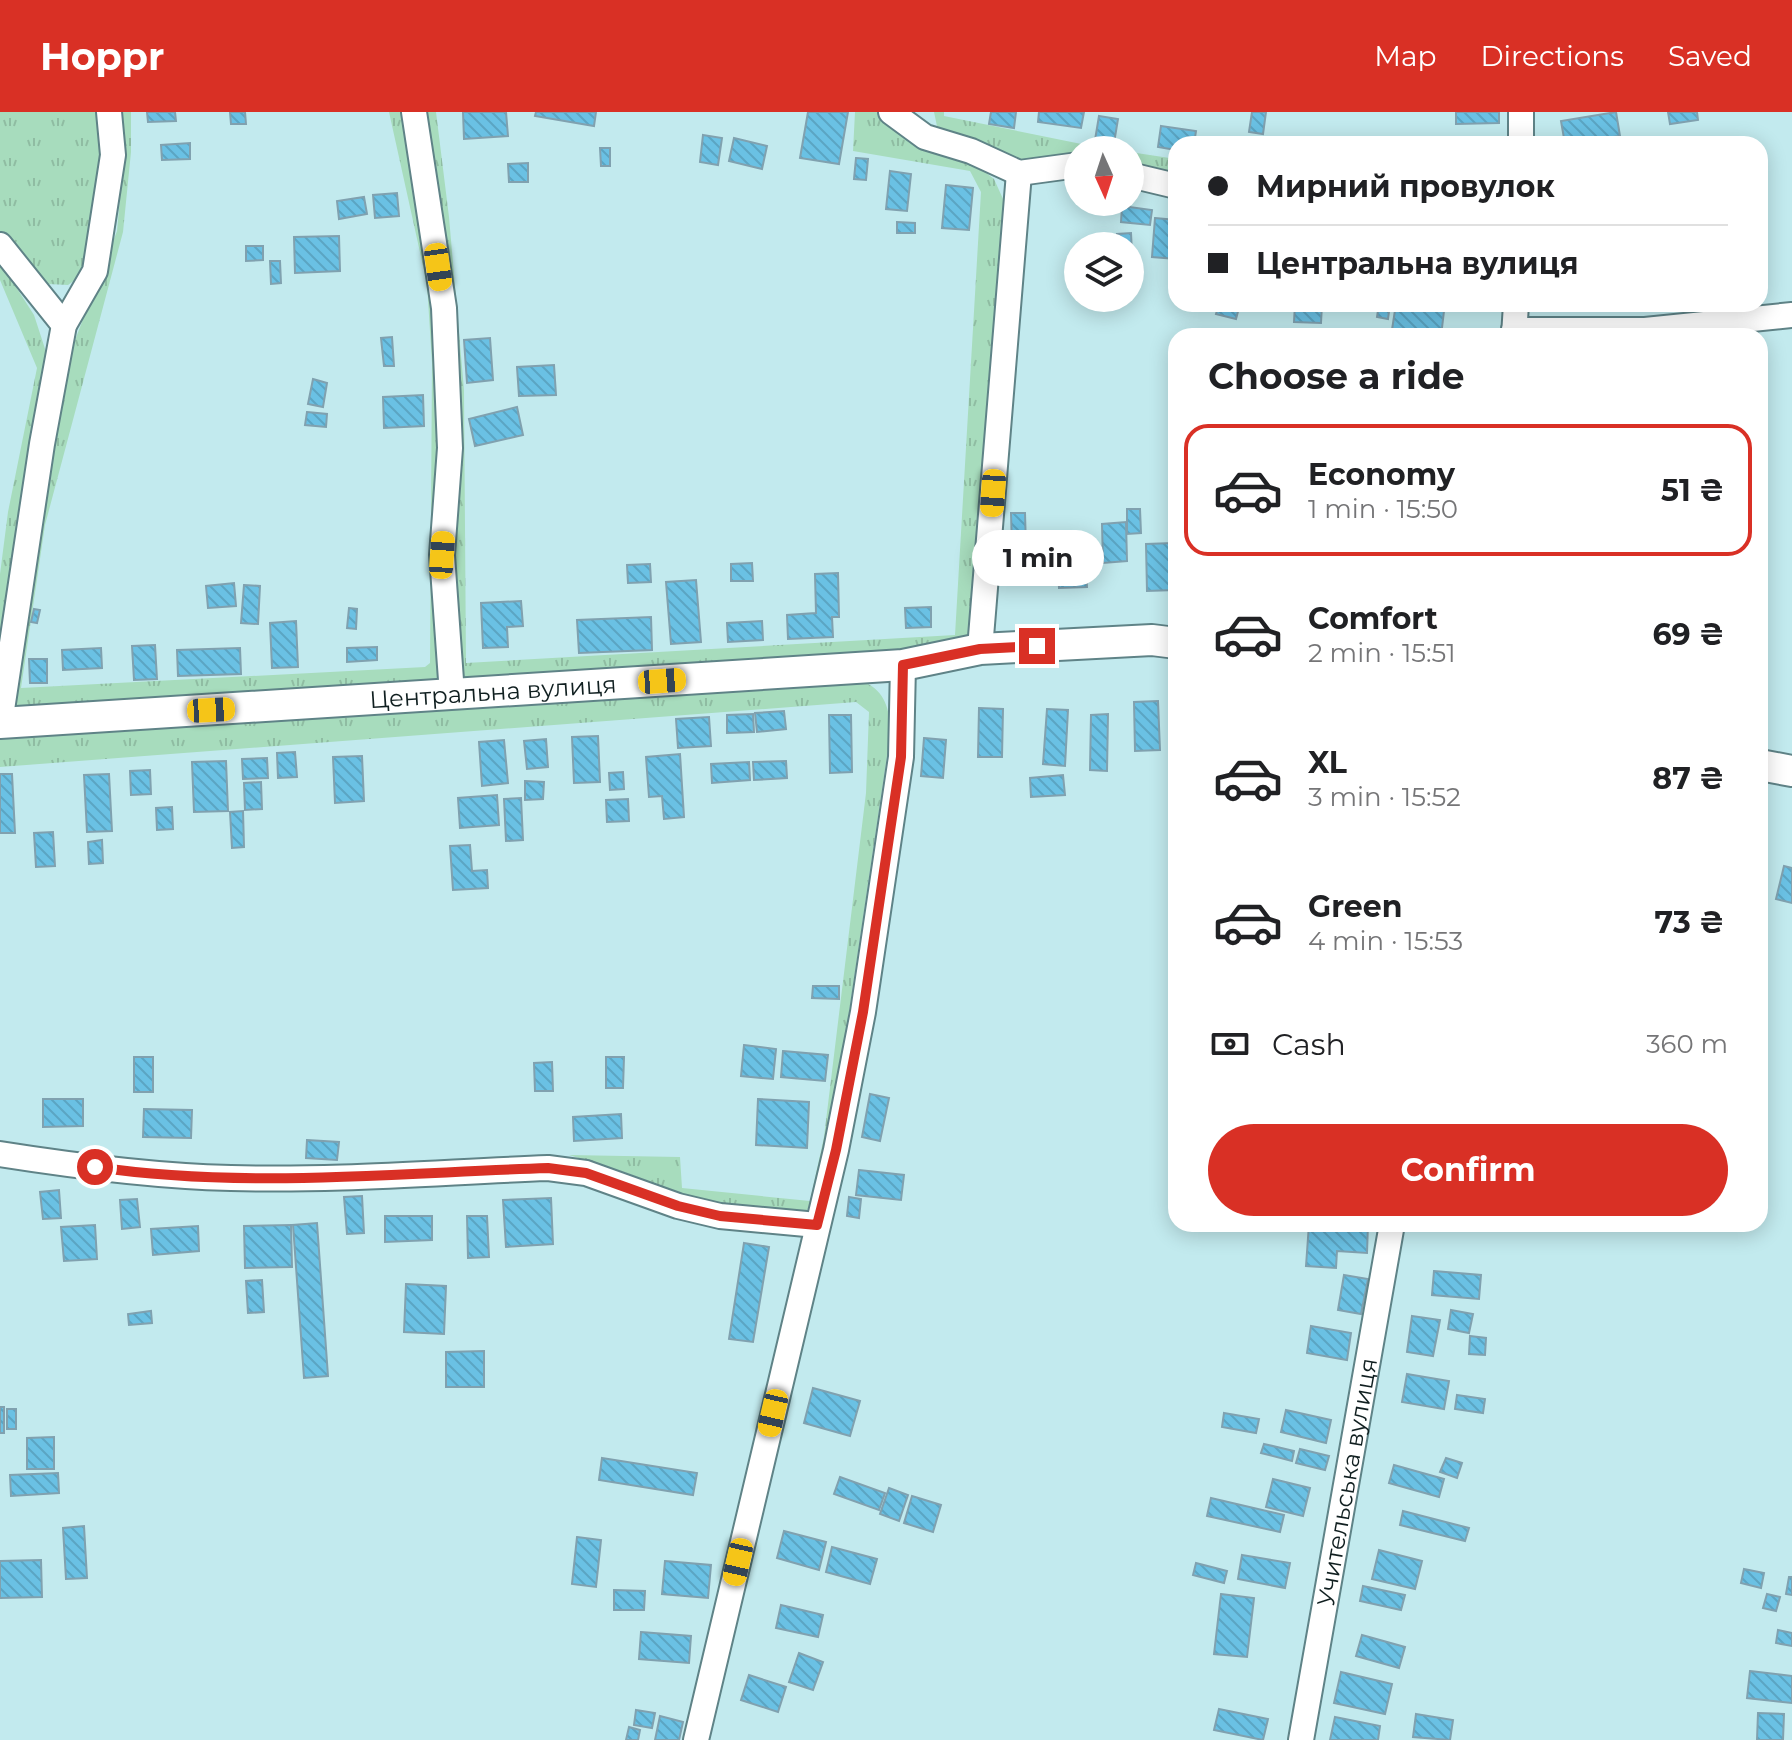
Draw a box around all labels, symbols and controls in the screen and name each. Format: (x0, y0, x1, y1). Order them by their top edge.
text: Hoppr (40, 33, 164, 80)
text: Map (1374, 39, 1436, 73)
text: Directions (1480, 39, 1624, 73)
text: Saved (1668, 39, 1752, 73)
north arrow (1064, 136, 1144, 216)
map controls (1064, 136, 1144, 312)
text: Мирний провулок (1256, 168, 1555, 205)
button: layers (1064, 232, 1144, 312)
car (423, 242, 453, 292)
text: Центральна вулиця (1256, 245, 1579, 282)
text: Choose a ride (1208, 354, 1465, 398)
icon: car (1212, 454, 1284, 526)
text: Economy (1308, 456, 1455, 493)
car (979, 468, 1007, 518)
text: 51 ₴ (1661, 472, 1724, 509)
text: 1 min · 15:50 (1308, 493, 1458, 525)
car (428, 530, 456, 580)
callout: 1 min (971, 530, 1103, 586)
text: 1 min (1003, 542, 1073, 574)
icon: car (1212, 598, 1284, 670)
text: Comfort (1308, 600, 1438, 637)
text: 69 ₴ (1653, 616, 1724, 653)
route end (1019, 628, 1055, 664)
text: 2 min · 15:51 (1308, 637, 1456, 669)
car (637, 667, 687, 695)
street label: Центральна вулиця (369, 669, 617, 714)
car (186, 697, 236, 723)
icon: car (1212, 742, 1284, 814)
text: XL (1308, 744, 1347, 781)
text: 87 ₴ (1652, 760, 1724, 797)
text: 3 min · 15:52 (1308, 781, 1461, 813)
icon: car (1212, 886, 1284, 958)
text: Green (1308, 888, 1402, 925)
text: 73 ₴ (1655, 904, 1724, 941)
text: 4 min · 15:53 (1308, 925, 1463, 957)
icon: cash (1208, 1022, 1252, 1066)
text: Cash (1272, 1026, 1346, 1063)
text: 360 m (1646, 1028, 1728, 1060)
button: Confirm (1208, 1124, 1728, 1216)
route start (77, 1149, 113, 1185)
street label: Учительська вулиця (1310, 1356, 1383, 1608)
car (756, 1387, 790, 1439)
car (721, 1536, 755, 1588)

